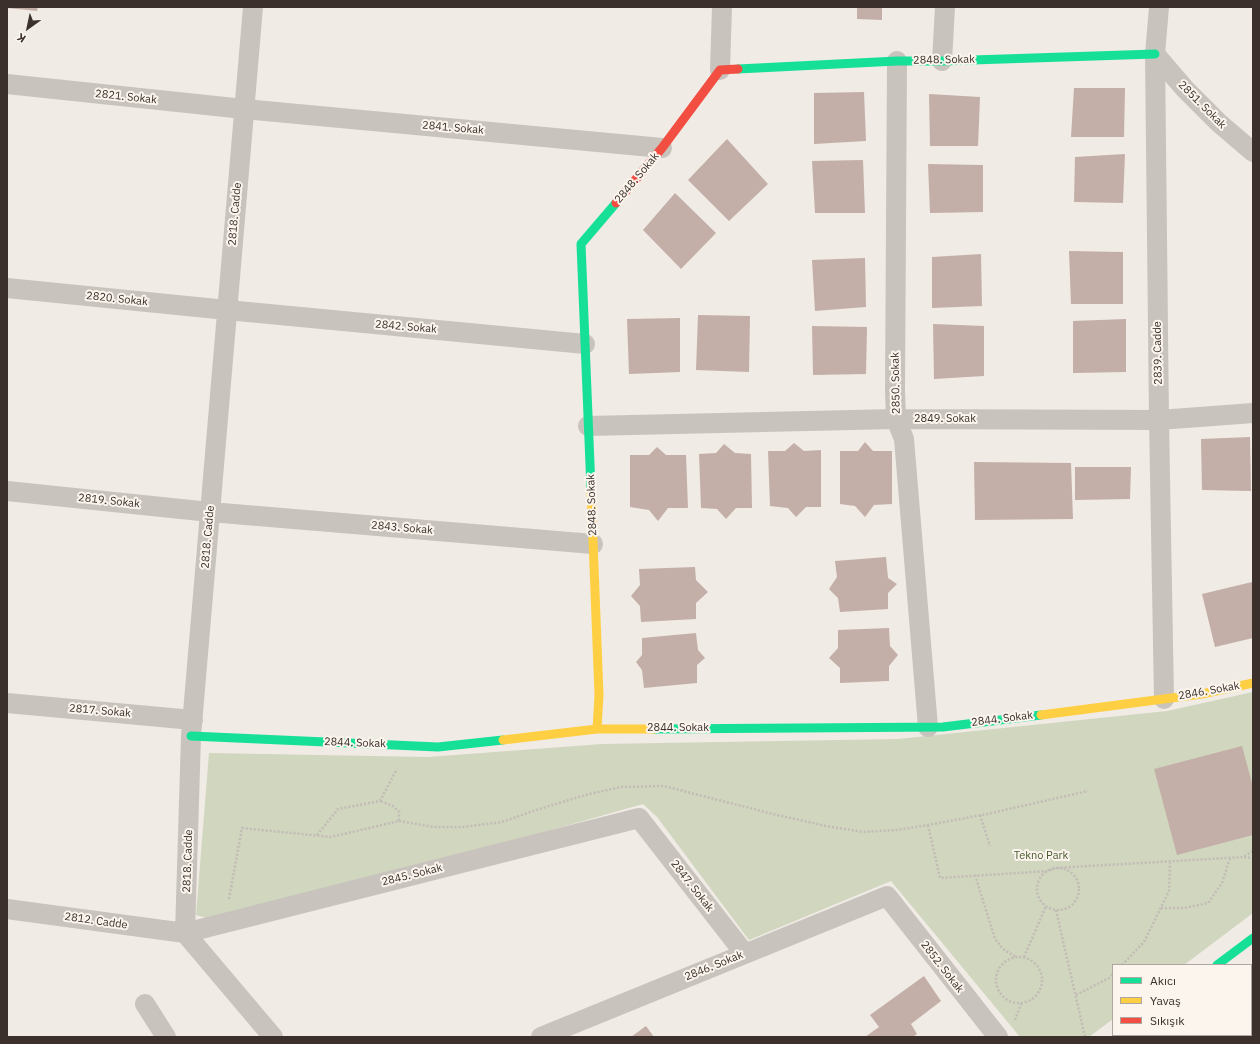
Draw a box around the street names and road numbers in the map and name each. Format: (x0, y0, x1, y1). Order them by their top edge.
street label: 2848. Sokak (913, 53, 975, 67)
street label: 2851. Sokak (1175, 78, 1229, 132)
street label: 2821. Sokak (95, 87, 157, 107)
street label: 2841. Sokak (422, 119, 484, 137)
street label: 2848. Sokak (612, 150, 662, 206)
street label: 2818. Cadde (226, 182, 244, 246)
street label: 2820. Sokak (86, 289, 148, 309)
street label: 2842. Sokak (375, 318, 437, 336)
street label: 2839. Cadde (1151, 321, 1165, 385)
street label: 2850. Sokak (889, 352, 903, 414)
street label: 2849. Sokak (914, 412, 976, 426)
street label: 2848. Sokak (584, 474, 600, 536)
street label: 2819. Sokak (78, 491, 140, 511)
street label: 2818. Cadde (199, 505, 217, 569)
street label: 2843. Sokak (371, 519, 433, 537)
street label: 2846. Sokak (1177, 679, 1241, 703)
street label: 2817. Sokak (69, 702, 131, 720)
street label: 2844. Sokak (970, 709, 1034, 729)
street label: 2844. Sokak (647, 721, 709, 735)
street label: 2844. Sokak (324, 735, 386, 751)
street label: 2818. Cadde (180, 829, 196, 893)
street label: 2847. Sokak (668, 858, 716, 914)
street label: 2845. Sokak (380, 861, 444, 889)
street label: 2812. Cadde (64, 910, 128, 932)
street label: 2852. Sokak (918, 939, 966, 995)
street label: 2846. Sokak (683, 948, 745, 984)

